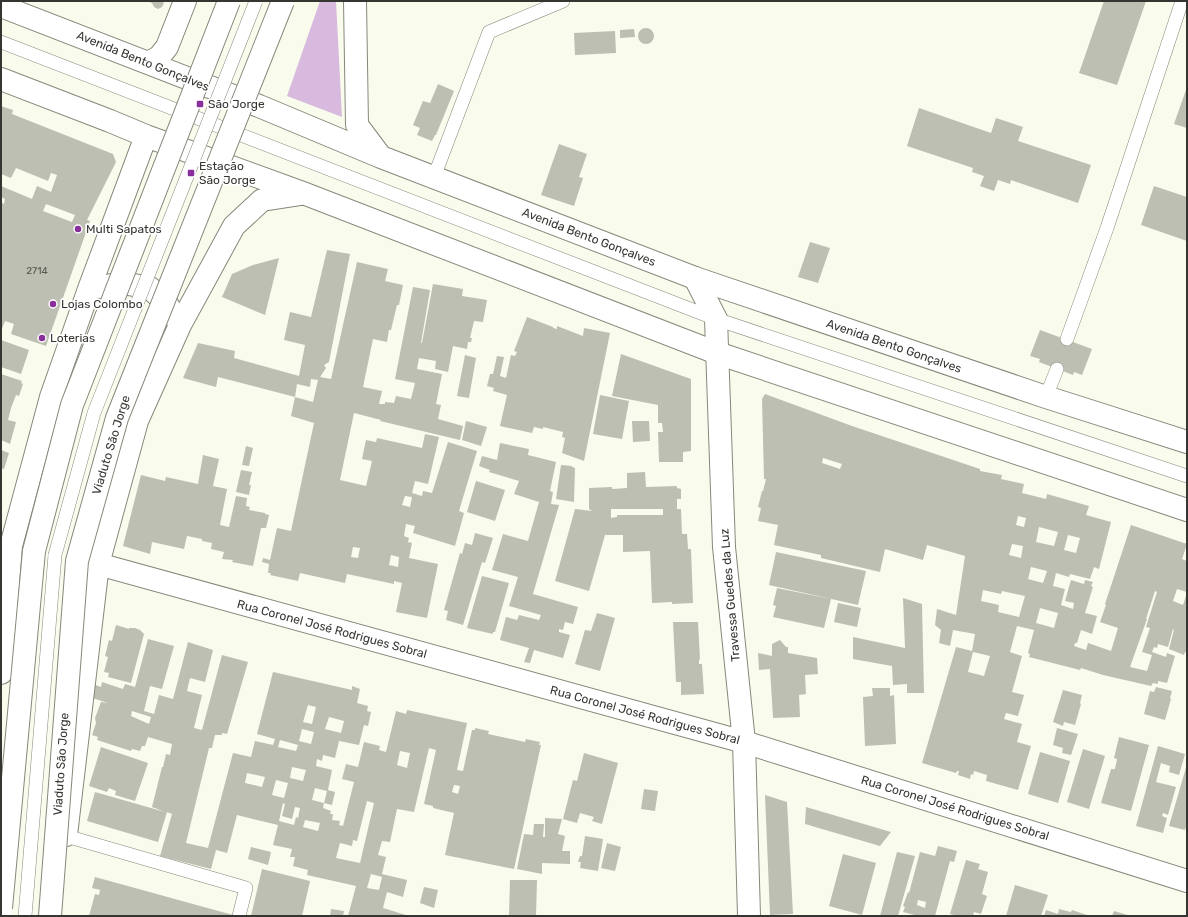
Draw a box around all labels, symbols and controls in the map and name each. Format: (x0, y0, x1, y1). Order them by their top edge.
street label: Avenida Bento Gonçalves (75, 28, 211, 94)
place label: São Jorge (208, 97, 265, 111)
marker: São Jorge (195, 99, 205, 109)
place label: Estação São Jorge (199, 159, 256, 187)
marker: Estação São Jorge (186, 168, 196, 178)
street label: Avenida Bento Gonçalves (520, 205, 658, 269)
place label: Multi Sapatos (86, 222, 162, 236)
marker: Multi Sapatos (73, 224, 83, 234)
house number: 2714 (26, 265, 48, 277)
place label: Lojas Colombo (61, 297, 143, 311)
marker: Lojas Colombo (48, 299, 58, 309)
street label: Avenida Bento Gonçalves (825, 316, 963, 376)
place label: Loterias (50, 331, 95, 345)
marker: Loterias (37, 333, 47, 343)
street label: Viaduto São Jorge (89, 393, 133, 496)
street label: Travessa Guedes da Luz (717, 528, 743, 662)
street label: Rua Coronel José Rodrigues Sobral (236, 597, 429, 661)
street label: Rua Coronel José Rodrigues Sobral (549, 683, 742, 747)
street label: Viaduto São Jorge (50, 712, 72, 816)
street label: Rua Coronel José Rodrigues Sobral (859, 773, 1051, 843)

